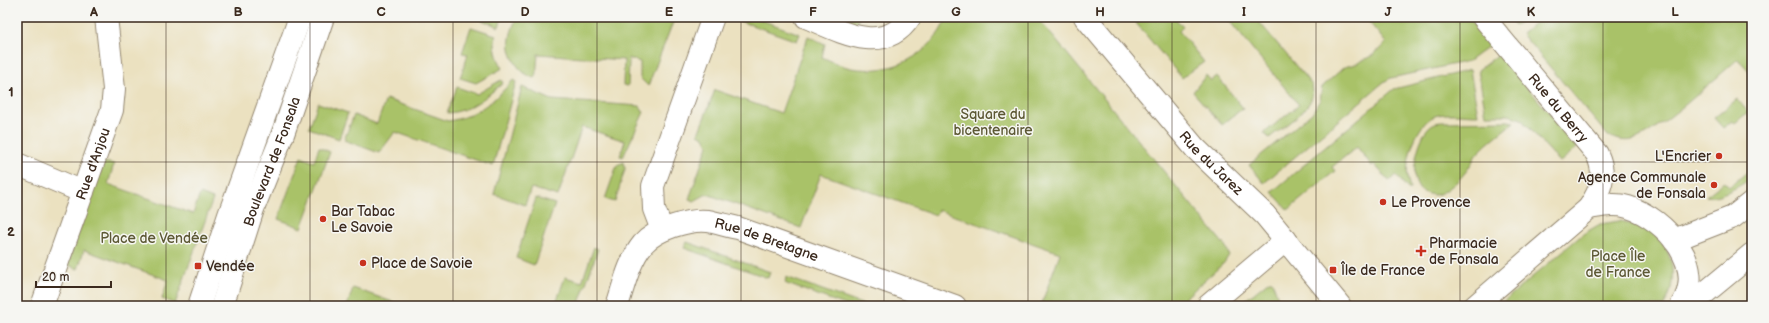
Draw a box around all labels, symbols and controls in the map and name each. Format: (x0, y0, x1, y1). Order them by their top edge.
text: A (89, 4, 98, 20)
text: B (233, 4, 243, 20)
text: C (376, 4, 386, 20)
text: D (520, 4, 530, 20)
text: E (665, 4, 674, 20)
text: F (809, 4, 817, 20)
text: G (951, 4, 961, 20)
text: H (1095, 4, 1105, 20)
text: I (1242, 4, 1246, 20)
text: J (1384, 4, 1392, 20)
text: K (1527, 4, 1536, 20)
text: L (1671, 4, 1679, 20)
street label: Rue du Berry (1525, 70, 1592, 146)
text: 1 (8, 84, 14, 100)
street label: Boulevard de Fonsala (240, 94, 304, 228)
park label: Square du bicentenaire (953, 106, 1033, 139)
street label: Rue d'Anjou (73, 125, 114, 202)
street label: Rue du Jarez (1175, 128, 1247, 199)
place label: L'Encrier (1655, 148, 1712, 165)
marker: L'Encrier (1714, 151, 1724, 161)
place label: Agence Communale de Fonsala (1578, 169, 1706, 202)
marker: Agence Communale de Fonsala (1709, 180, 1719, 190)
place label: Le Provence (1391, 194, 1471, 211)
marker: Le Provence (1378, 197, 1388, 207)
place label: Bar Tabac Le Savoie (331, 203, 395, 236)
marker: Bar Tabac Le Savoie (318, 214, 328, 224)
street label: Rue de Bretagne (713, 215, 821, 265)
text: 2 (7, 224, 15, 240)
park label: Place de Vendée (100, 230, 208, 247)
place label: Pharmacie de Fonsala (1429, 235, 1499, 268)
marker: Pharmacie de Fonsala (1416, 246, 1426, 256)
park label: Place Île de France (1586, 247, 1650, 281)
place label: Place de Savoie (371, 255, 473, 272)
place label: Vendée (206, 258, 255, 275)
marker: Place de Savoie (358, 258, 368, 268)
marker: Vendée (193, 261, 203, 271)
place label: Île de France (1340, 261, 1425, 279)
scale bar (36, 263, 111, 289)
marker: Île de France (1328, 265, 1338, 275)
text: 20 m (42, 270, 69, 285)

